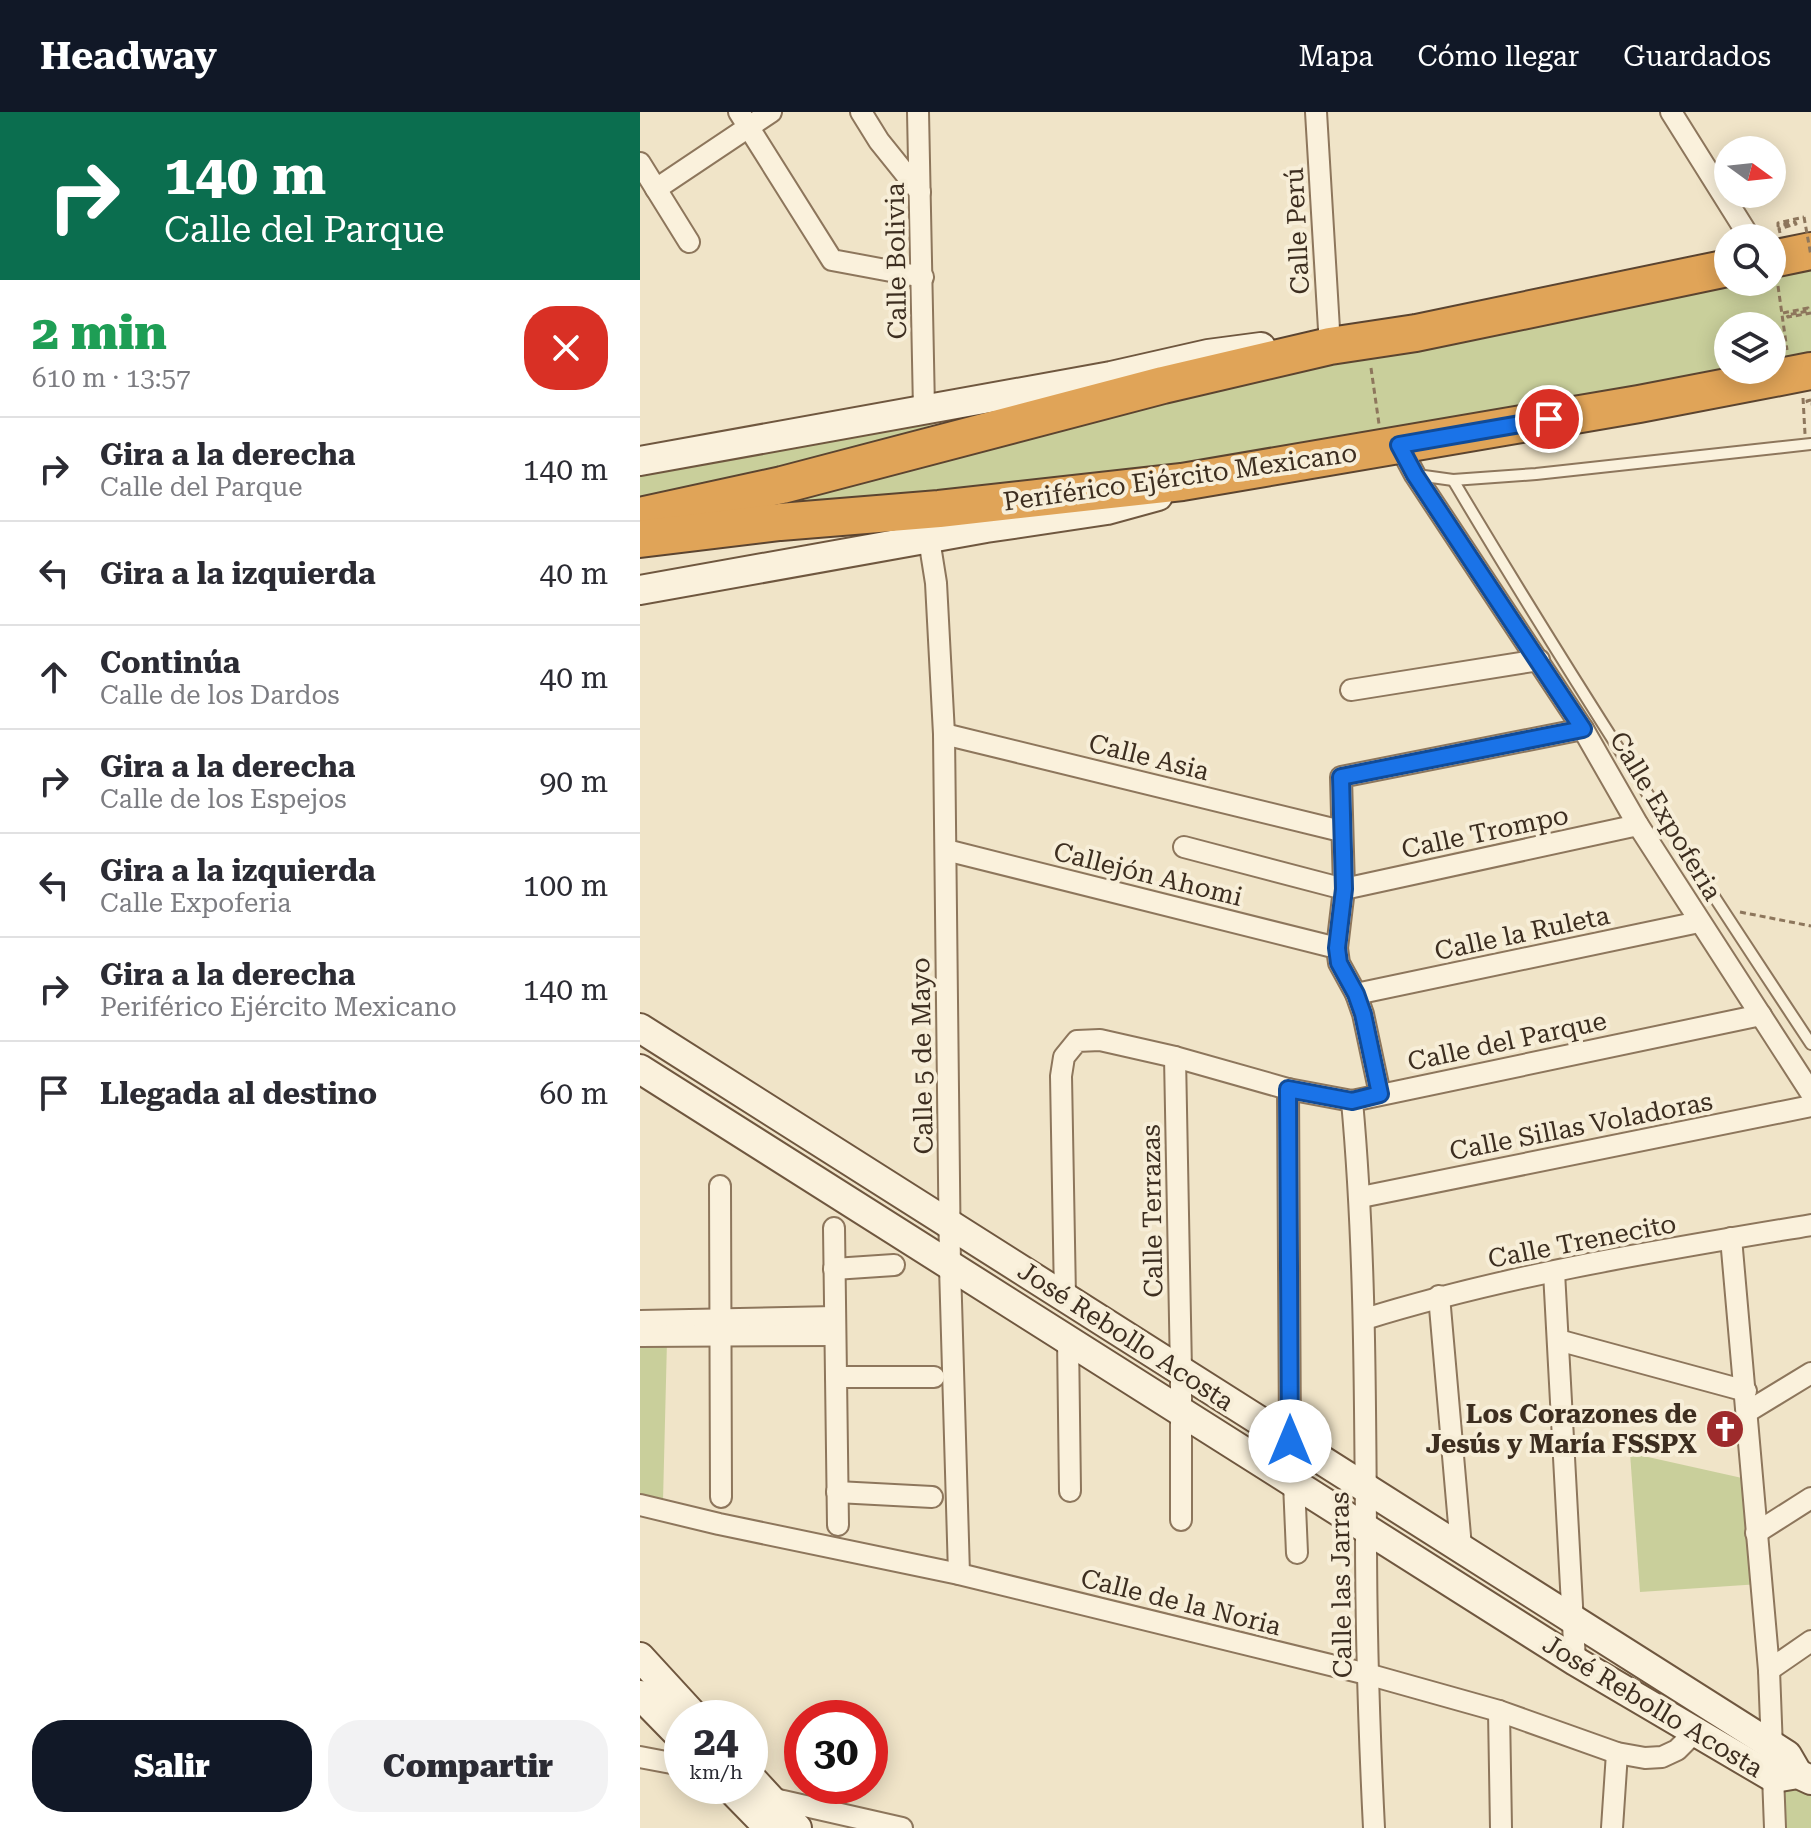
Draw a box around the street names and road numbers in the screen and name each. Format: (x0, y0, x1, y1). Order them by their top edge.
street label: Calle Perú (1279, 167, 1315, 295)
street label: Calle Bolivia (880, 182, 912, 340)
street label: Periférico Ejército Mexicano (1001, 437, 1359, 517)
street label: Calle Expoferia (1604, 726, 1728, 906)
street label: Calle Asia (1086, 728, 1212, 786)
street label: Calle Trompo (1399, 800, 1571, 864)
street label: Callejón Ahomi (1051, 836, 1245, 912)
street label: Calle la Ruleta (1432, 900, 1612, 966)
street label: Calle 5 de Mayo (905, 957, 939, 1155)
street label: Calle del Parque (1405, 1005, 1609, 1077)
street label: Calle Sillas Voladoras (1447, 1086, 1715, 1166)
street label: Calle Terrazas (1135, 1124, 1169, 1298)
street label: Calle Trenecito (1485, 1208, 1679, 1274)
street label: José Rebollo Acosta (1013, 1255, 1239, 1417)
street label: Calle las Jarras (1324, 1492, 1358, 1678)
street label: Calle de la Noria (1078, 1563, 1284, 1641)
street label: José Rebollo Acosta (1538, 1628, 1768, 1784)

